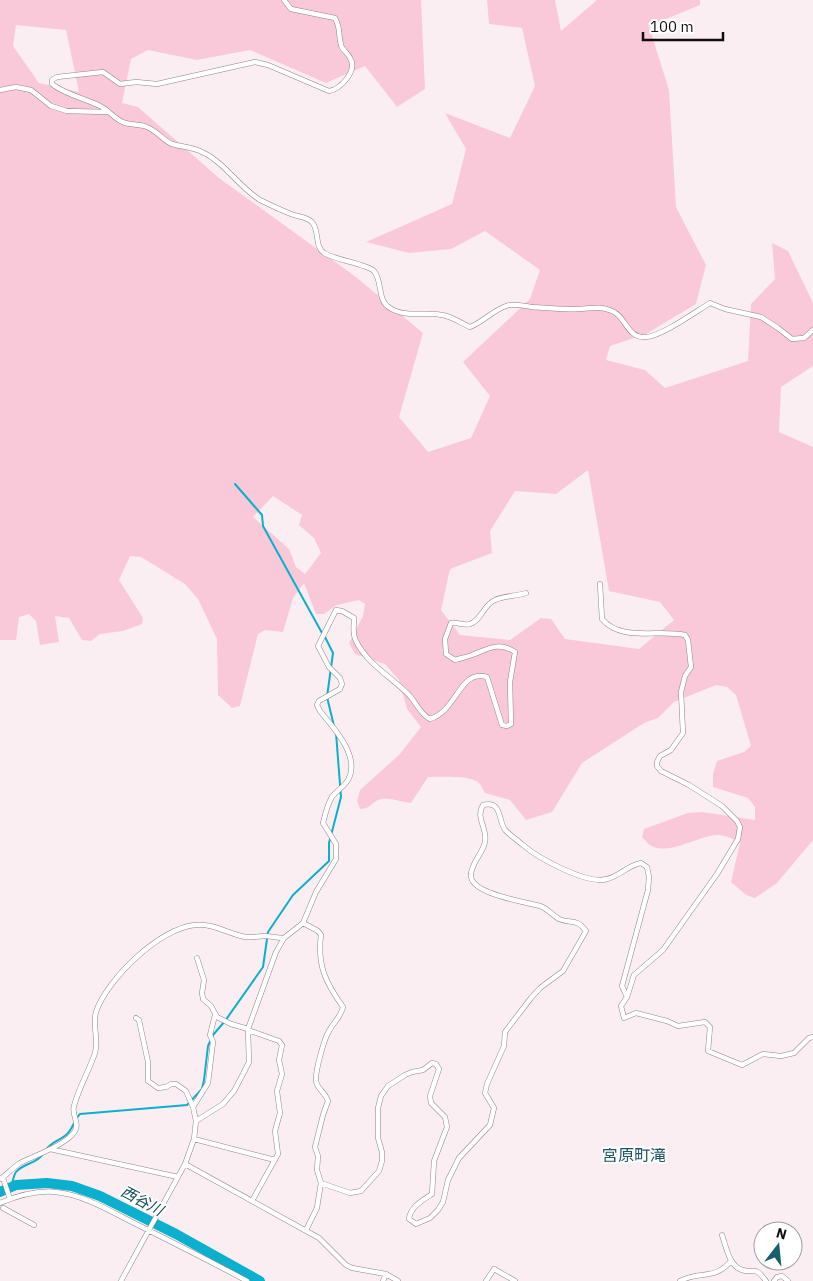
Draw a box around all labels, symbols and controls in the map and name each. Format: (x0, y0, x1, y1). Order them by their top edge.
scale bar (643, 10, 723, 42)
text: 100 m (650, 17, 694, 36)
district label: 宮原町滝 (602, 1145, 666, 1165)
water label: 西谷川 (118, 1182, 168, 1220)
north arrow (753, 1221, 803, 1271)
text: N (774, 1223, 789, 1244)

